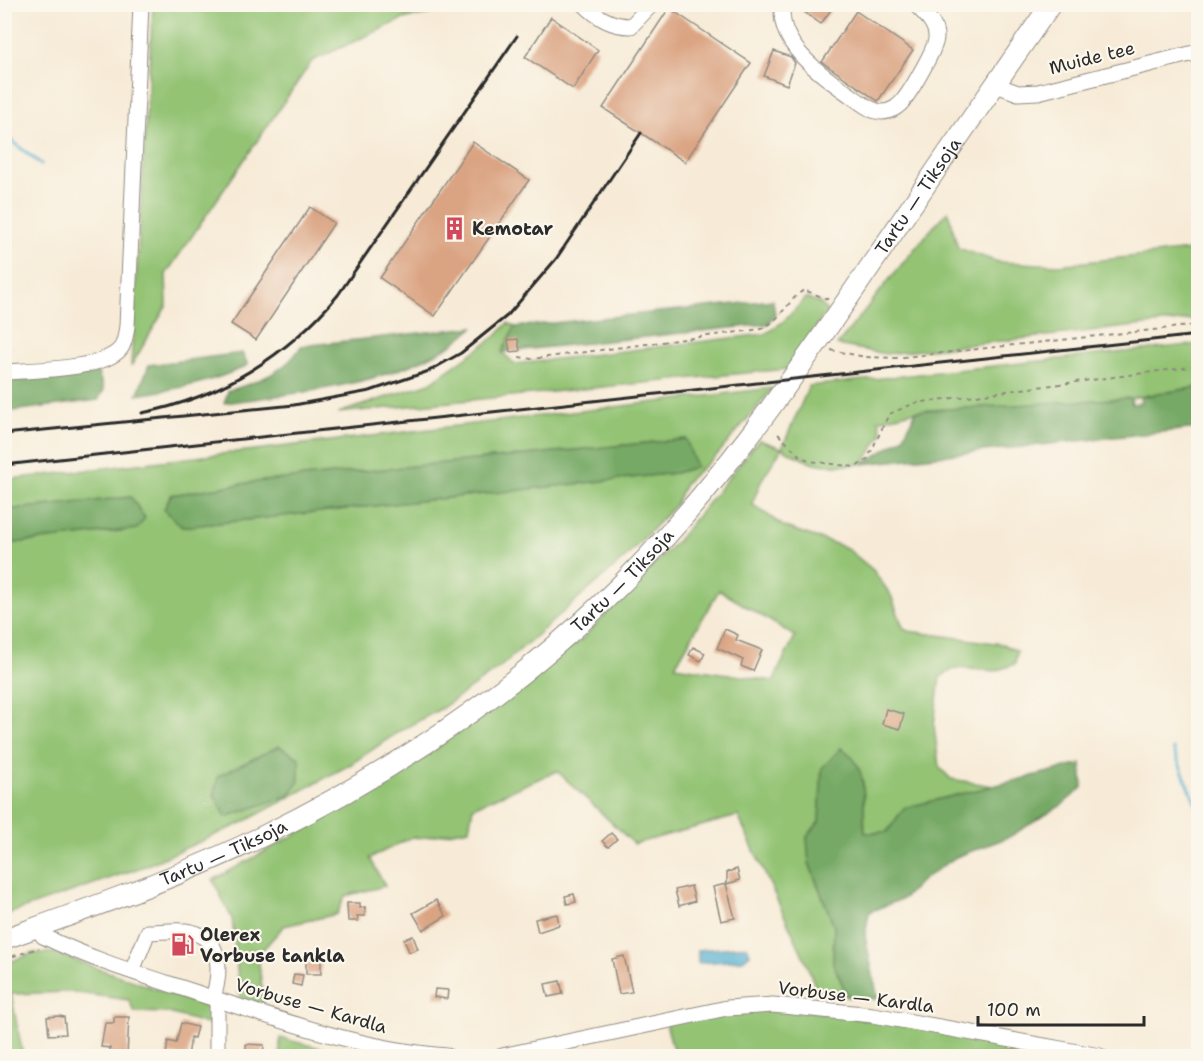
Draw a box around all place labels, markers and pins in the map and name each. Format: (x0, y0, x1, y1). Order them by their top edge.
building icon: Kemotar (441, 216, 467, 242)
place label: Kemotar (472, 217, 554, 241)
place label: Olerex Vorbuse tankla (200, 923, 345, 968)
fuel station icon: Olerex Vorbuse tankla (169, 932, 195, 958)

